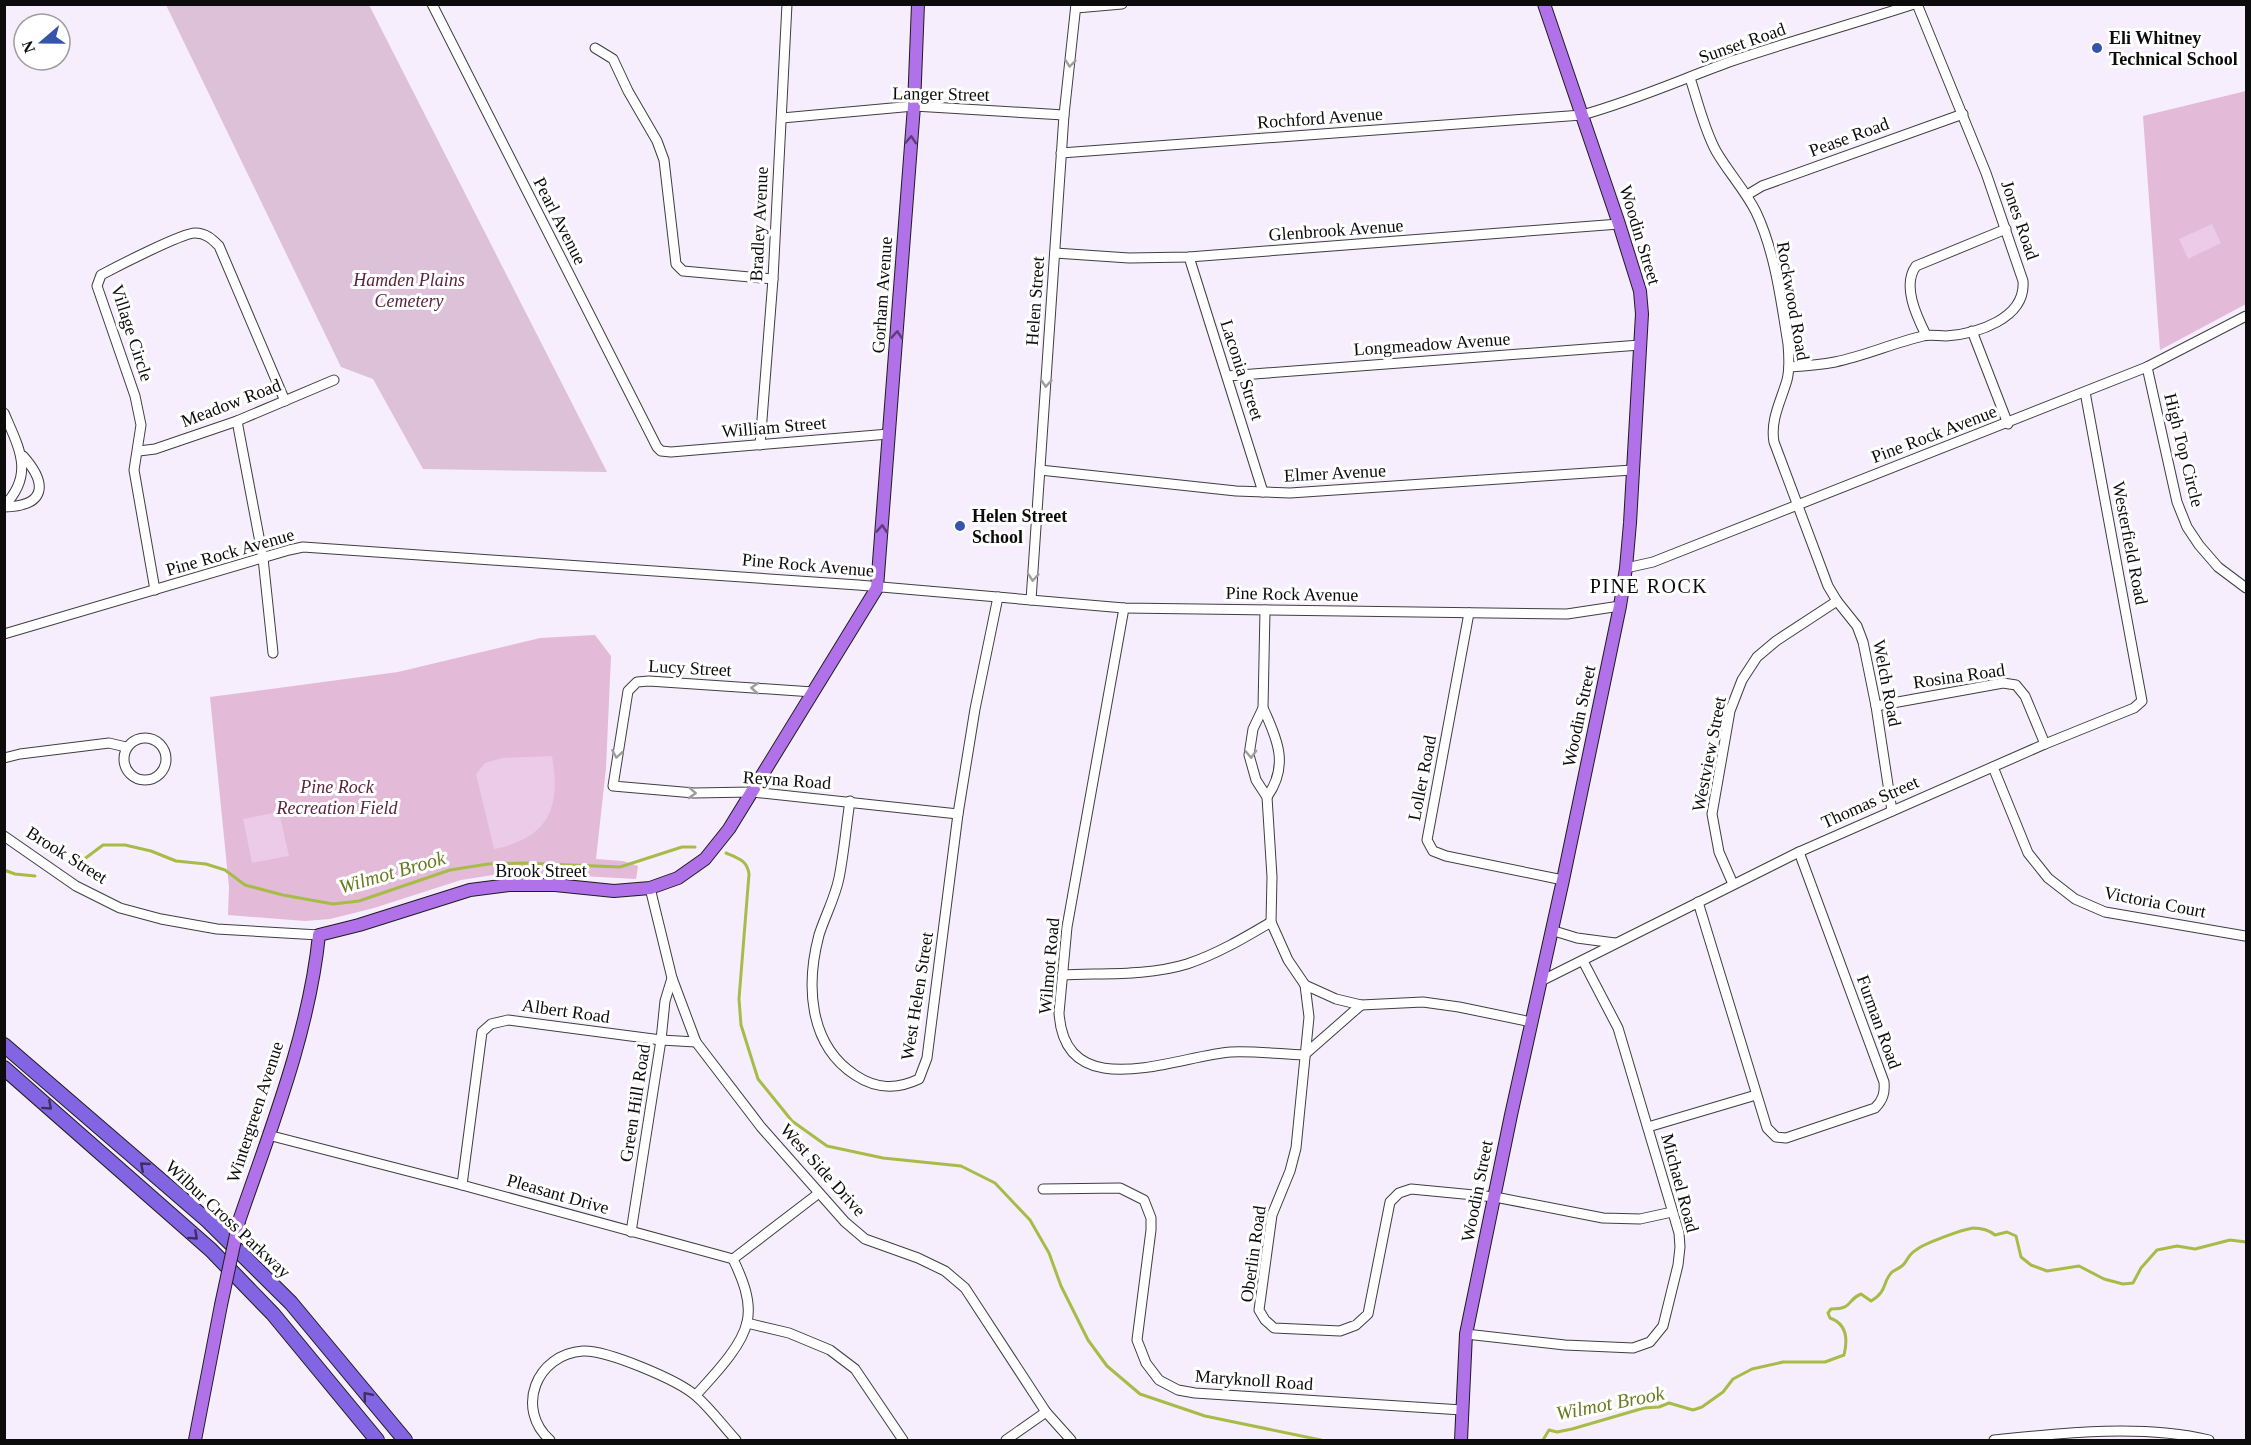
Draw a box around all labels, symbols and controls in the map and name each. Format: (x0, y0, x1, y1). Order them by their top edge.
north arrow (12, 12, 72, 72)
street label: Sunset Road (1696, 19, 1788, 67)
place label: Eli Whitney Technical School (2109, 28, 2238, 69)
text: N (18, 38, 38, 55)
marker: Eli Whitney Technical School (2090, 41, 2104, 55)
one-way arrow (1064, 58, 1076, 67)
street label: Langer Street (892, 83, 990, 105)
street label: Rochford Avenue (1256, 104, 1384, 132)
street label: Pease Road (1806, 113, 1892, 161)
one-way arrow (904, 136, 917, 145)
street label: Bradley Avenue (746, 166, 772, 282)
street label: Pearl Avenue (529, 174, 591, 268)
street label: Jones Road (1997, 178, 2043, 262)
street label: Woodin Street (1615, 183, 1665, 287)
street label: Glenbrook Avenue (1268, 215, 1404, 245)
street label: Gorham Avenue (868, 236, 896, 354)
street label: Rockwood Road (1773, 240, 1813, 362)
street label: Helen Street (1022, 256, 1048, 346)
park label: Hamden Plains Cemetery (352, 270, 465, 311)
street label: Village Circle (107, 282, 157, 384)
street label: Laconia Street (1216, 317, 1268, 423)
street label: Longmeadow Avenue (1353, 329, 1511, 359)
one-way arrow (890, 330, 903, 339)
street label: Meadow Road (178, 375, 284, 431)
one-way arrow (1040, 378, 1053, 387)
street label: High Top Circle (2160, 391, 2208, 509)
street label: Pine Rock Avenue (1868, 401, 2000, 467)
street label: William Street (721, 412, 827, 442)
street label: Elmer Avenue (1283, 460, 1387, 486)
street label: Westerfield Road (2108, 480, 2152, 606)
place label: Helen Street School (972, 506, 1067, 547)
marker: Helen Street School (953, 519, 967, 533)
street label: Pine Rock Avenue (163, 524, 297, 580)
one-way arrow (875, 525, 888, 534)
street label: Pine Rock Avenue (741, 549, 875, 581)
one-way arrow (1026, 573, 1039, 582)
district label: PINE ROCK (1590, 575, 1708, 597)
street label: Pine Rock Avenue (1226, 583, 1358, 605)
street label: Welch Road (1869, 638, 1905, 728)
street label: Lucy Street (648, 656, 732, 680)
street label: Rosina Road (1912, 660, 2006, 692)
street label: Woodin Street (1559, 664, 1599, 768)
one-way arrow (750, 682, 759, 695)
street label: Westview Street (1688, 695, 1730, 813)
street label: Loller Road (1404, 734, 1440, 822)
one-way arrow (611, 749, 624, 759)
one-way arrow (1245, 749, 1258, 758)
street label: Reyna Road (742, 767, 832, 793)
street label: Thomas Street (1818, 772, 1922, 832)
park label: Pine Rock Recreation Field (276, 777, 398, 818)
one-way arrow (687, 786, 696, 799)
street label: Brook Street (23, 822, 111, 888)
water label: Wilmot Brook (336, 846, 449, 898)
street label: Brook Street (495, 861, 587, 881)
street label: Victoria Court (2102, 882, 2208, 922)
street label: Wilmot Road (1035, 917, 1063, 1015)
street label: West Helen Street (897, 930, 937, 1062)
street label: Furman Road (1853, 972, 1905, 1072)
street label: Albert Road (521, 995, 611, 1027)
street label: Wintergreen Avenue (223, 1039, 287, 1185)
street label: Green Hill Road (616, 1043, 654, 1163)
one-way arrow (41, 1099, 52, 1110)
street label: West Side Drive (776, 1120, 870, 1220)
street label: Michael Road (1657, 1131, 1703, 1235)
street label: Woodin Street (1457, 1139, 1497, 1243)
street label: Wilbur Cross Parkway (161, 1156, 295, 1282)
one-way arrow (140, 1162, 151, 1173)
street label: Pleasant Drive (505, 1170, 611, 1218)
street label: Oberlin Road (1236, 1204, 1270, 1304)
one-way arrow (187, 1229, 198, 1240)
street label: Maryknoll Road (1194, 1366, 1314, 1394)
water label: Wilmot Brook (1554, 1382, 1667, 1424)
one-way arrow (364, 1392, 375, 1403)

